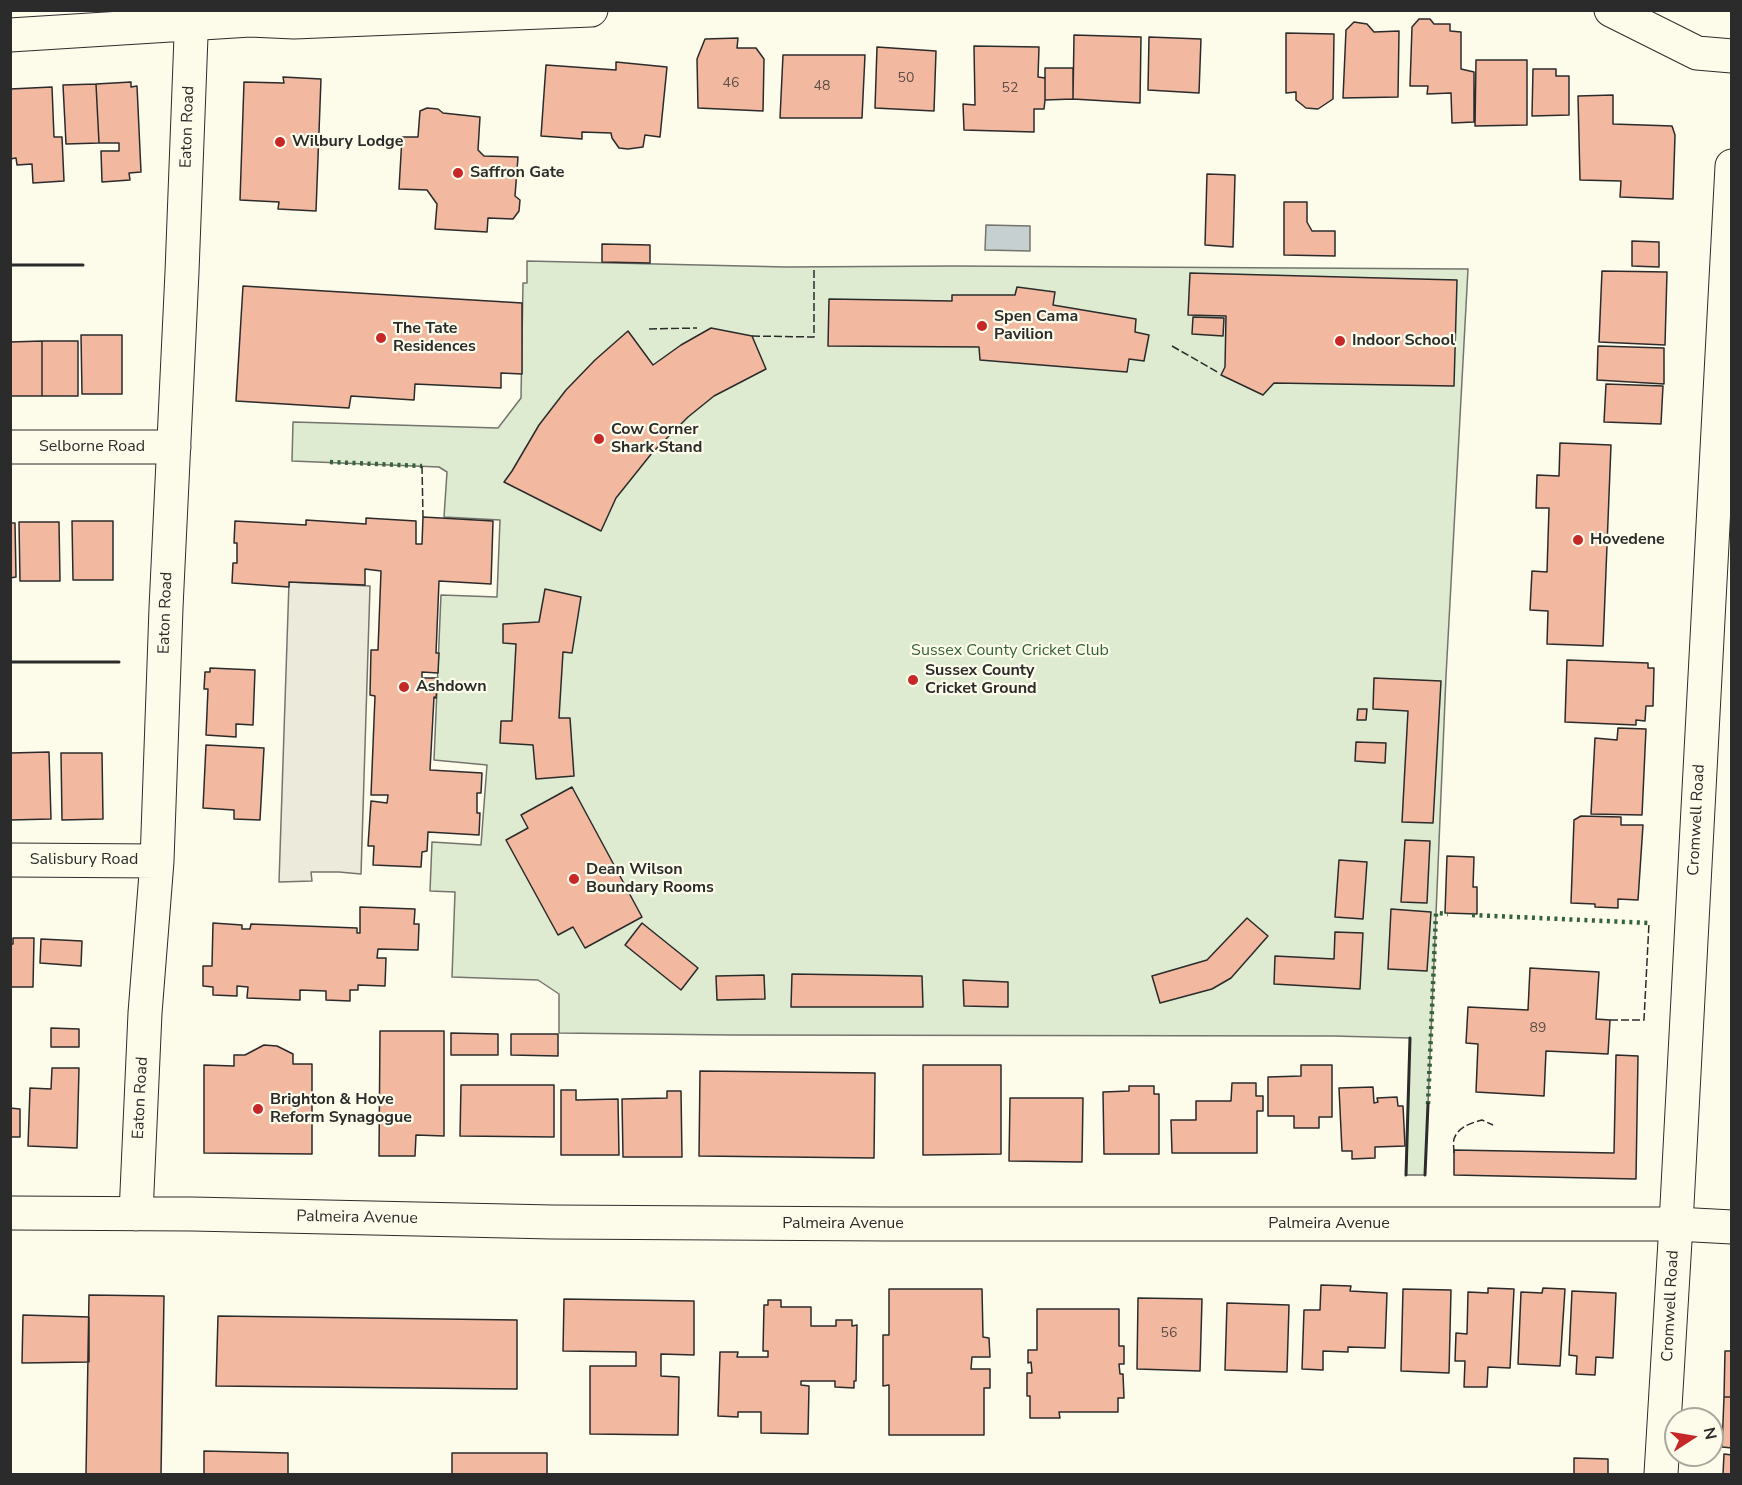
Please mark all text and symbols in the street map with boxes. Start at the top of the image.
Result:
house number: 50 [898,71,914,87]
house number: 46 [723,76,739,92]
house number: 48 [814,79,830,95]
house number: 52 [1002,81,1018,97]
street label: Eaton Road [177,85,199,169]
place label: Wilbury Lodge [292,132,403,152]
marker: Wilbury Lodge [273,135,287,149]
place label: Saffron Gate [470,163,564,183]
marker: Saffron Gate [451,166,465,180]
place label: Spen Cama Pavilion [994,307,1078,345]
place label: The Tate Residences [393,319,476,357]
marker: Spen Cama Pavilion [975,319,989,333]
marker: The Tate Residences [374,331,388,345]
place label: Indoor School [1352,331,1455,351]
marker: Indoor School [1333,334,1347,348]
place label: Cow Corner Shark Stand [611,420,702,458]
marker: Cow Corner Shark Stand [592,432,606,446]
street label: Selborne Road [39,437,145,457]
place label: Hovedene [1590,530,1665,550]
marker: Hovedene [1571,533,1585,547]
street label: Eaton Road [155,571,177,655]
park label: Sussex County Cricket Club [911,641,1109,661]
place label: Sussex County Cricket Ground [925,661,1037,699]
marker: Sussex County Cricket Ground [906,673,920,687]
place label: Ashdown [416,677,487,697]
marker: Ashdown [397,680,411,694]
street label: Cromwell Road [1684,764,1710,876]
street label: Salisbury Road [30,850,138,870]
place label: Dean Wilson Boundary Rooms [586,860,714,898]
marker: Dean Wilson Boundary Rooms [567,872,581,886]
house number: 89 [1530,1021,1546,1037]
street label: Eaton Road [129,1056,153,1140]
place label: Brighton & Hove Reform Synagogue [270,1090,412,1128]
marker: Brighton & Hove Reform Synagogue [251,1102,265,1116]
street label: Palmeira Avenue [296,1207,418,1229]
street label: Palmeira Avenue [782,1214,904,1234]
street label: Palmeira Avenue [1268,1214,1390,1234]
street label: Cromwell Road [1658,1250,1684,1362]
house number: 56 [1161,1326,1177,1342]
north arrow [1664,1407,1724,1467]
text: N [1698,1426,1722,1442]

